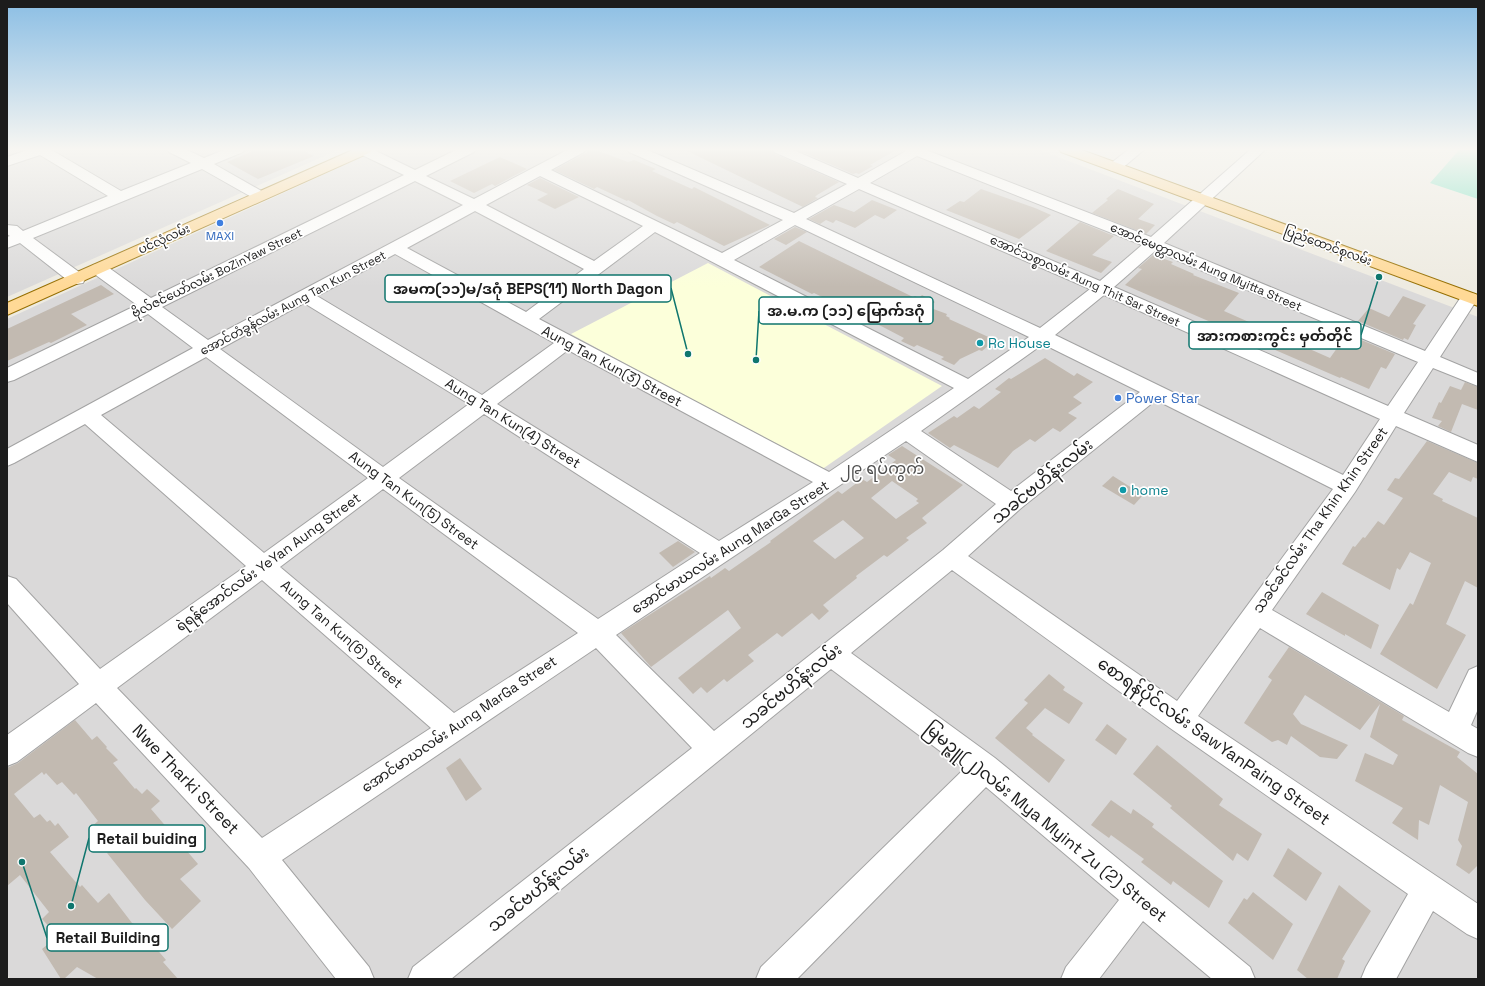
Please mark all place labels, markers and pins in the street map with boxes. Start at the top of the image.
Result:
marker: MAXI [215,218,225,228]
place label: MAXI [206,228,234,244]
callout: အမက(၁၁)မ/ဒဂုံ BEPS(11) North Dagon [385,275,671,302]
callout: အ.မ.က (၁၁) မြောက်ဒဂုံ [759,297,933,324]
callout: အားကစားကွင်း မှတ်တိုင် [1189,322,1361,349]
place label: Rc House [988,334,1051,352]
marker: Rc House [975,338,985,348]
place label: Power Star [1126,389,1199,407]
marker: Power Star [1113,393,1123,403]
place label: home [1131,481,1169,499]
marker: home [1118,485,1128,495]
callout: Retail buiding [89,825,205,852]
callout: Retail Building [47,924,168,951]

